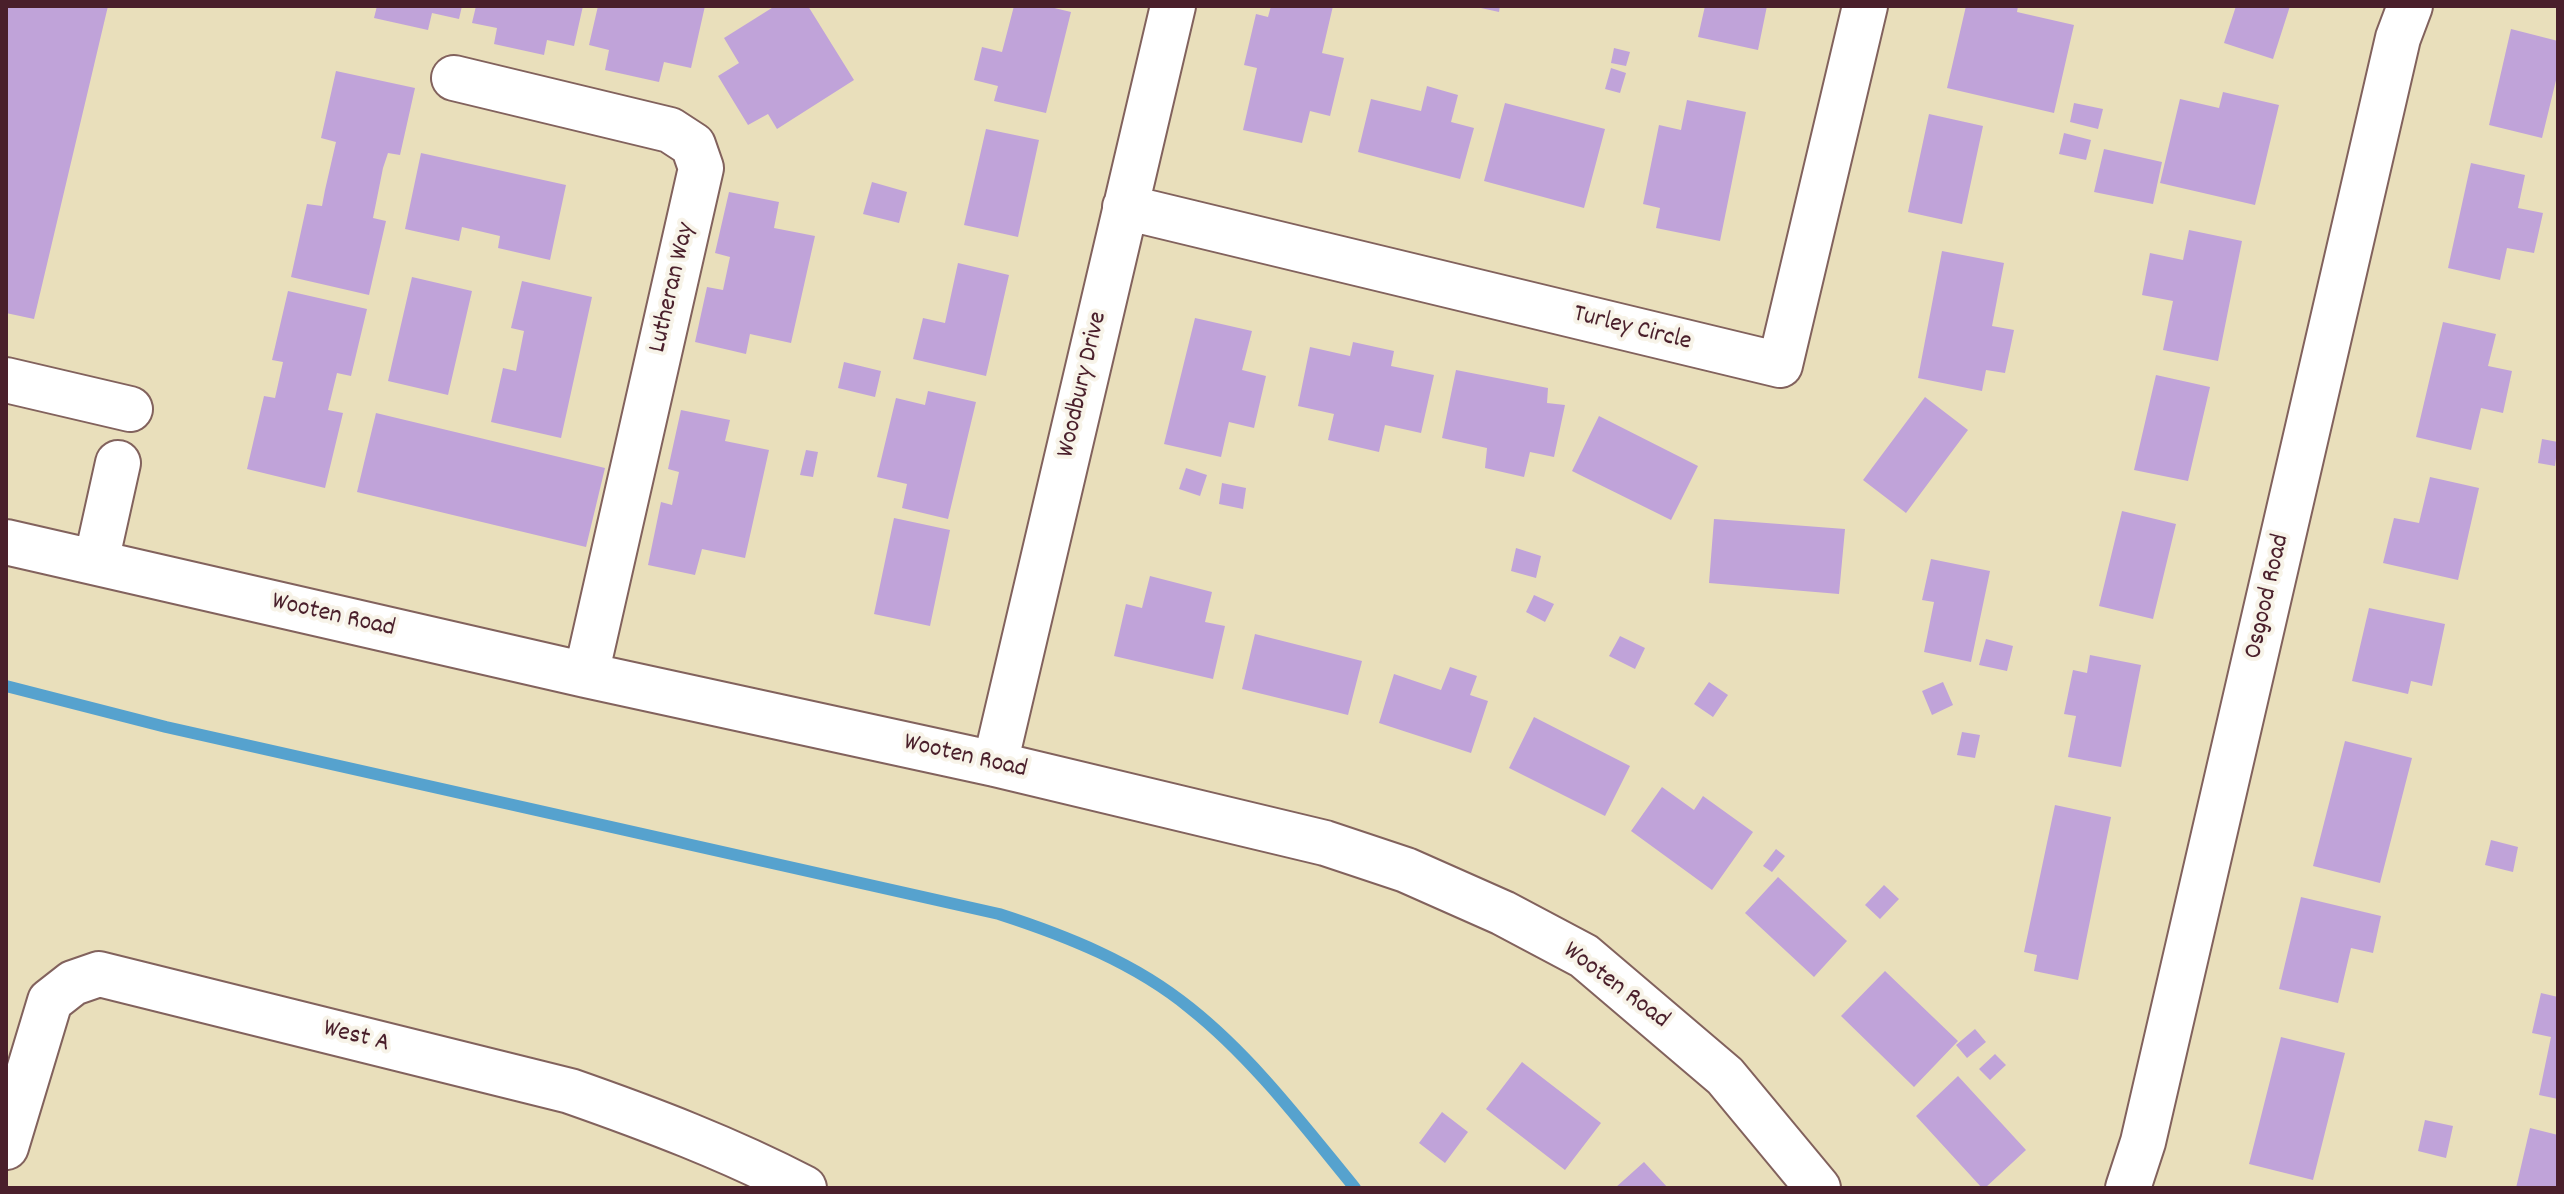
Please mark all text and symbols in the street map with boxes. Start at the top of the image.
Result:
street label: Lutheran Way [644,220,704,356]
street label: Turley Circle [1570,300,1694,360]
street label: Woodbury Drive [1052,309,1116,461]
street label: Osgood Road [2239,532,2299,662]
street label: Wooten Road [268,588,398,646]
street label: Wooten Road [900,729,1030,787]
street label: Wooten Road [1555,937,1675,1037]
street label: West A [320,1015,392,1061]

